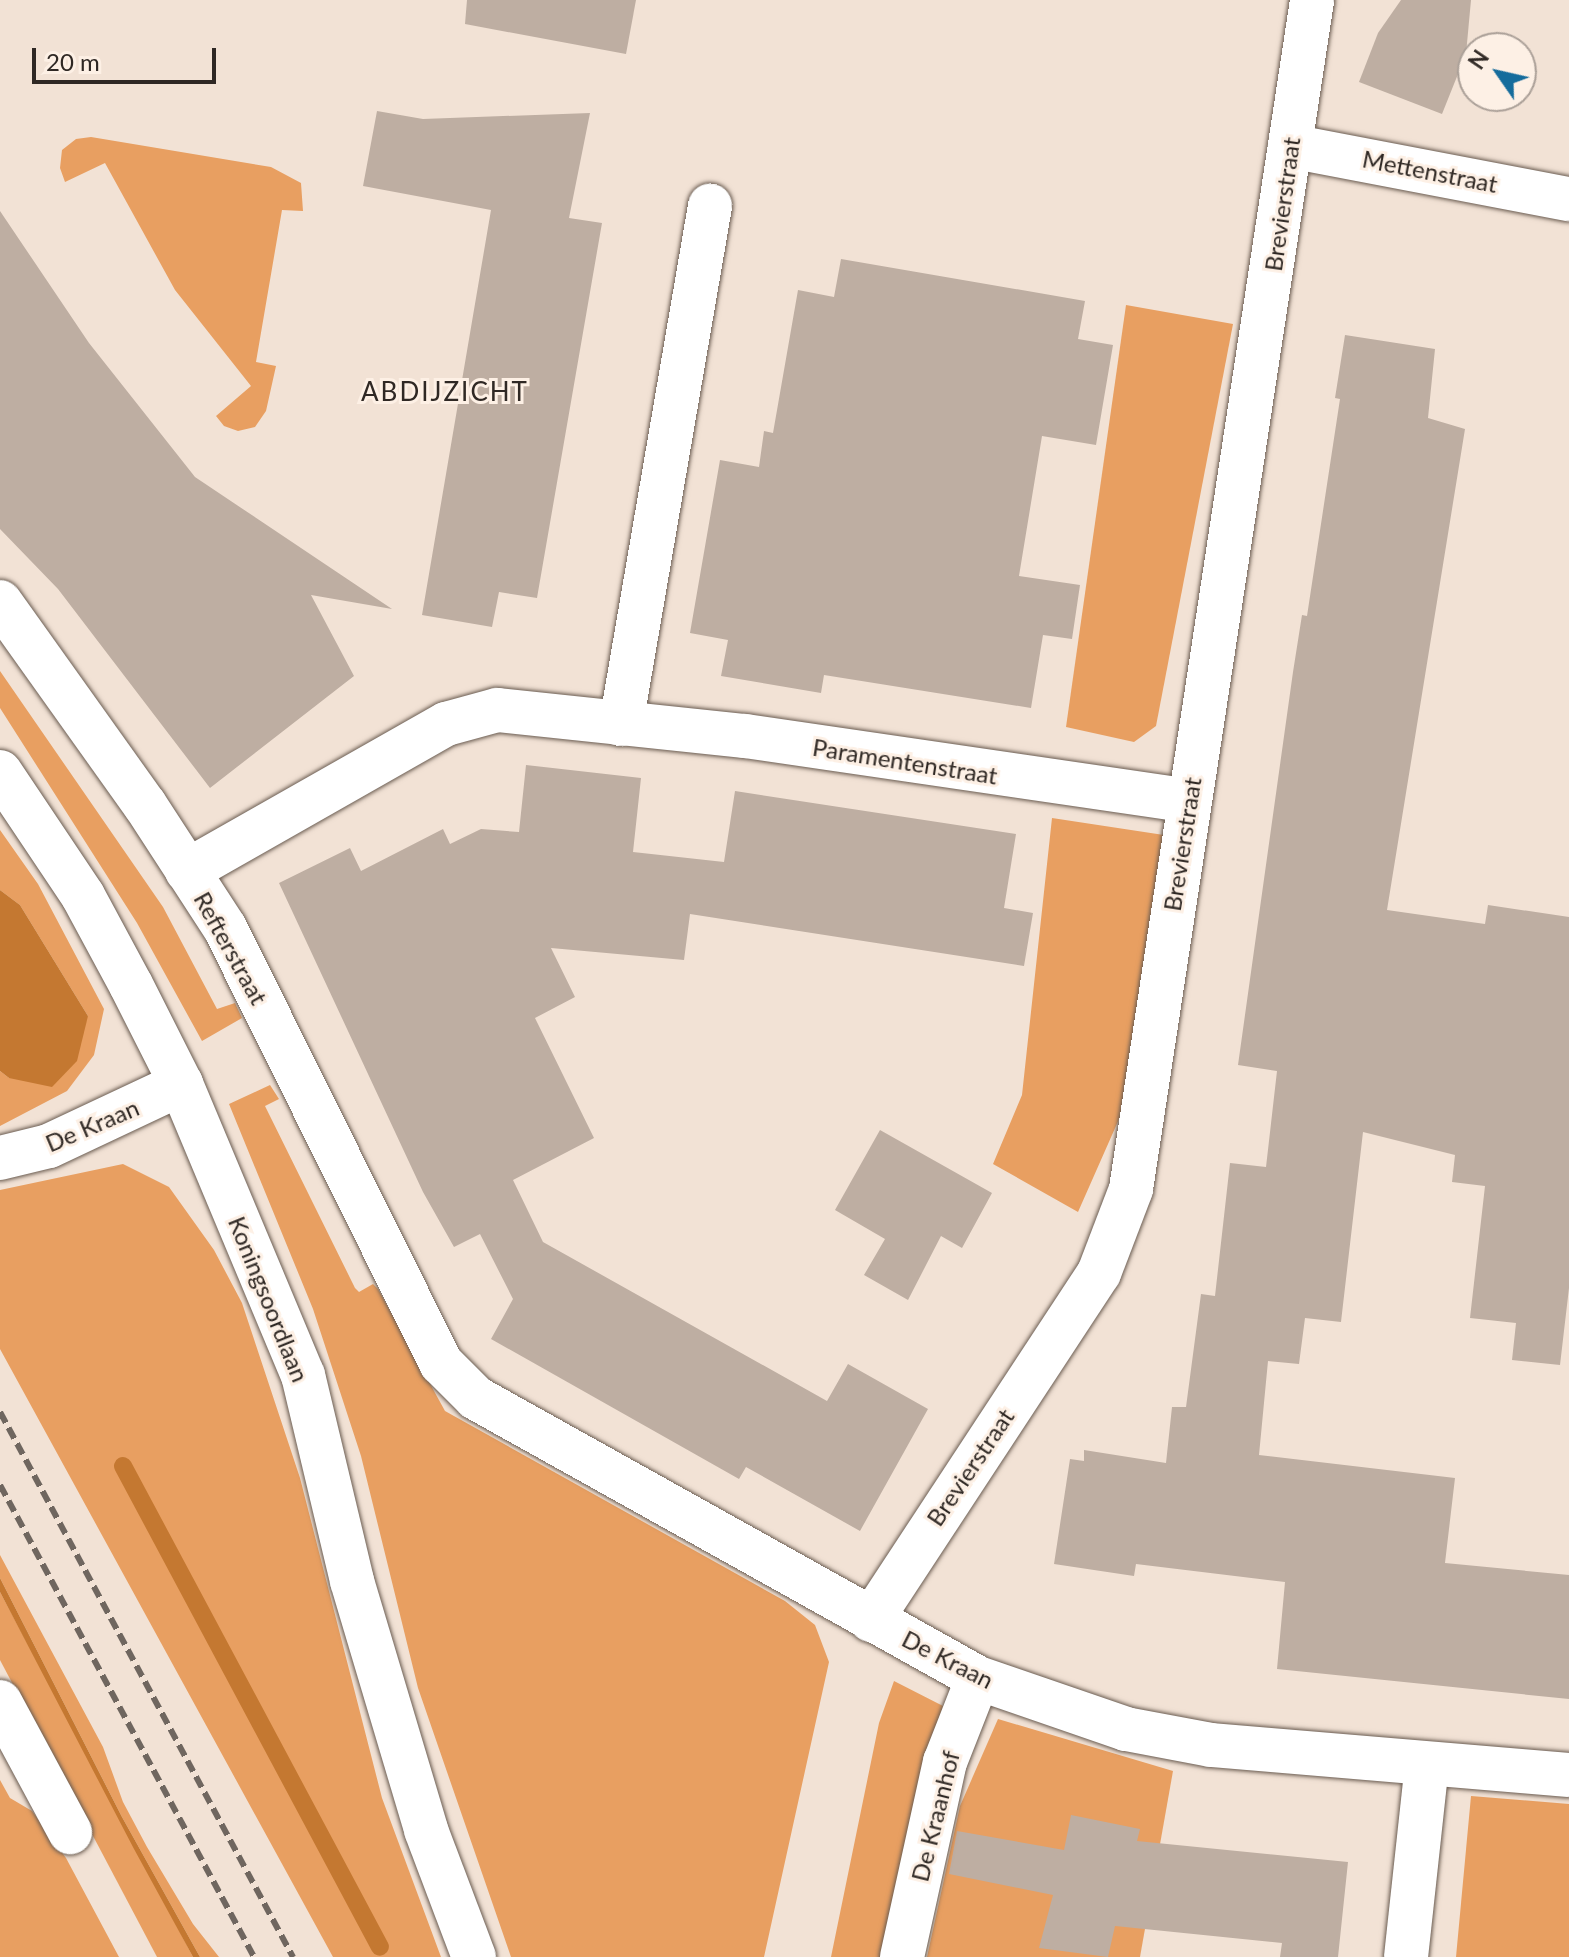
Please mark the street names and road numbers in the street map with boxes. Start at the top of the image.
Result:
street label: Brevierstraat [1258,135,1306,273]
street label: Mettenstraat [1360,144,1500,198]
street label: Paramentenstraat [811,732,999,790]
street label: Brevierstraat [1157,775,1207,913]
street label: Refterstraat [188,887,274,1009]
street label: De Kraan [41,1092,143,1158]
street label: Koningsoordlaan [223,1212,315,1386]
street label: Brevierstraat [920,1403,1020,1531]
street label: De Kraan [898,1624,998,1694]
street label: De Kraanhof [905,1748,965,1884]

